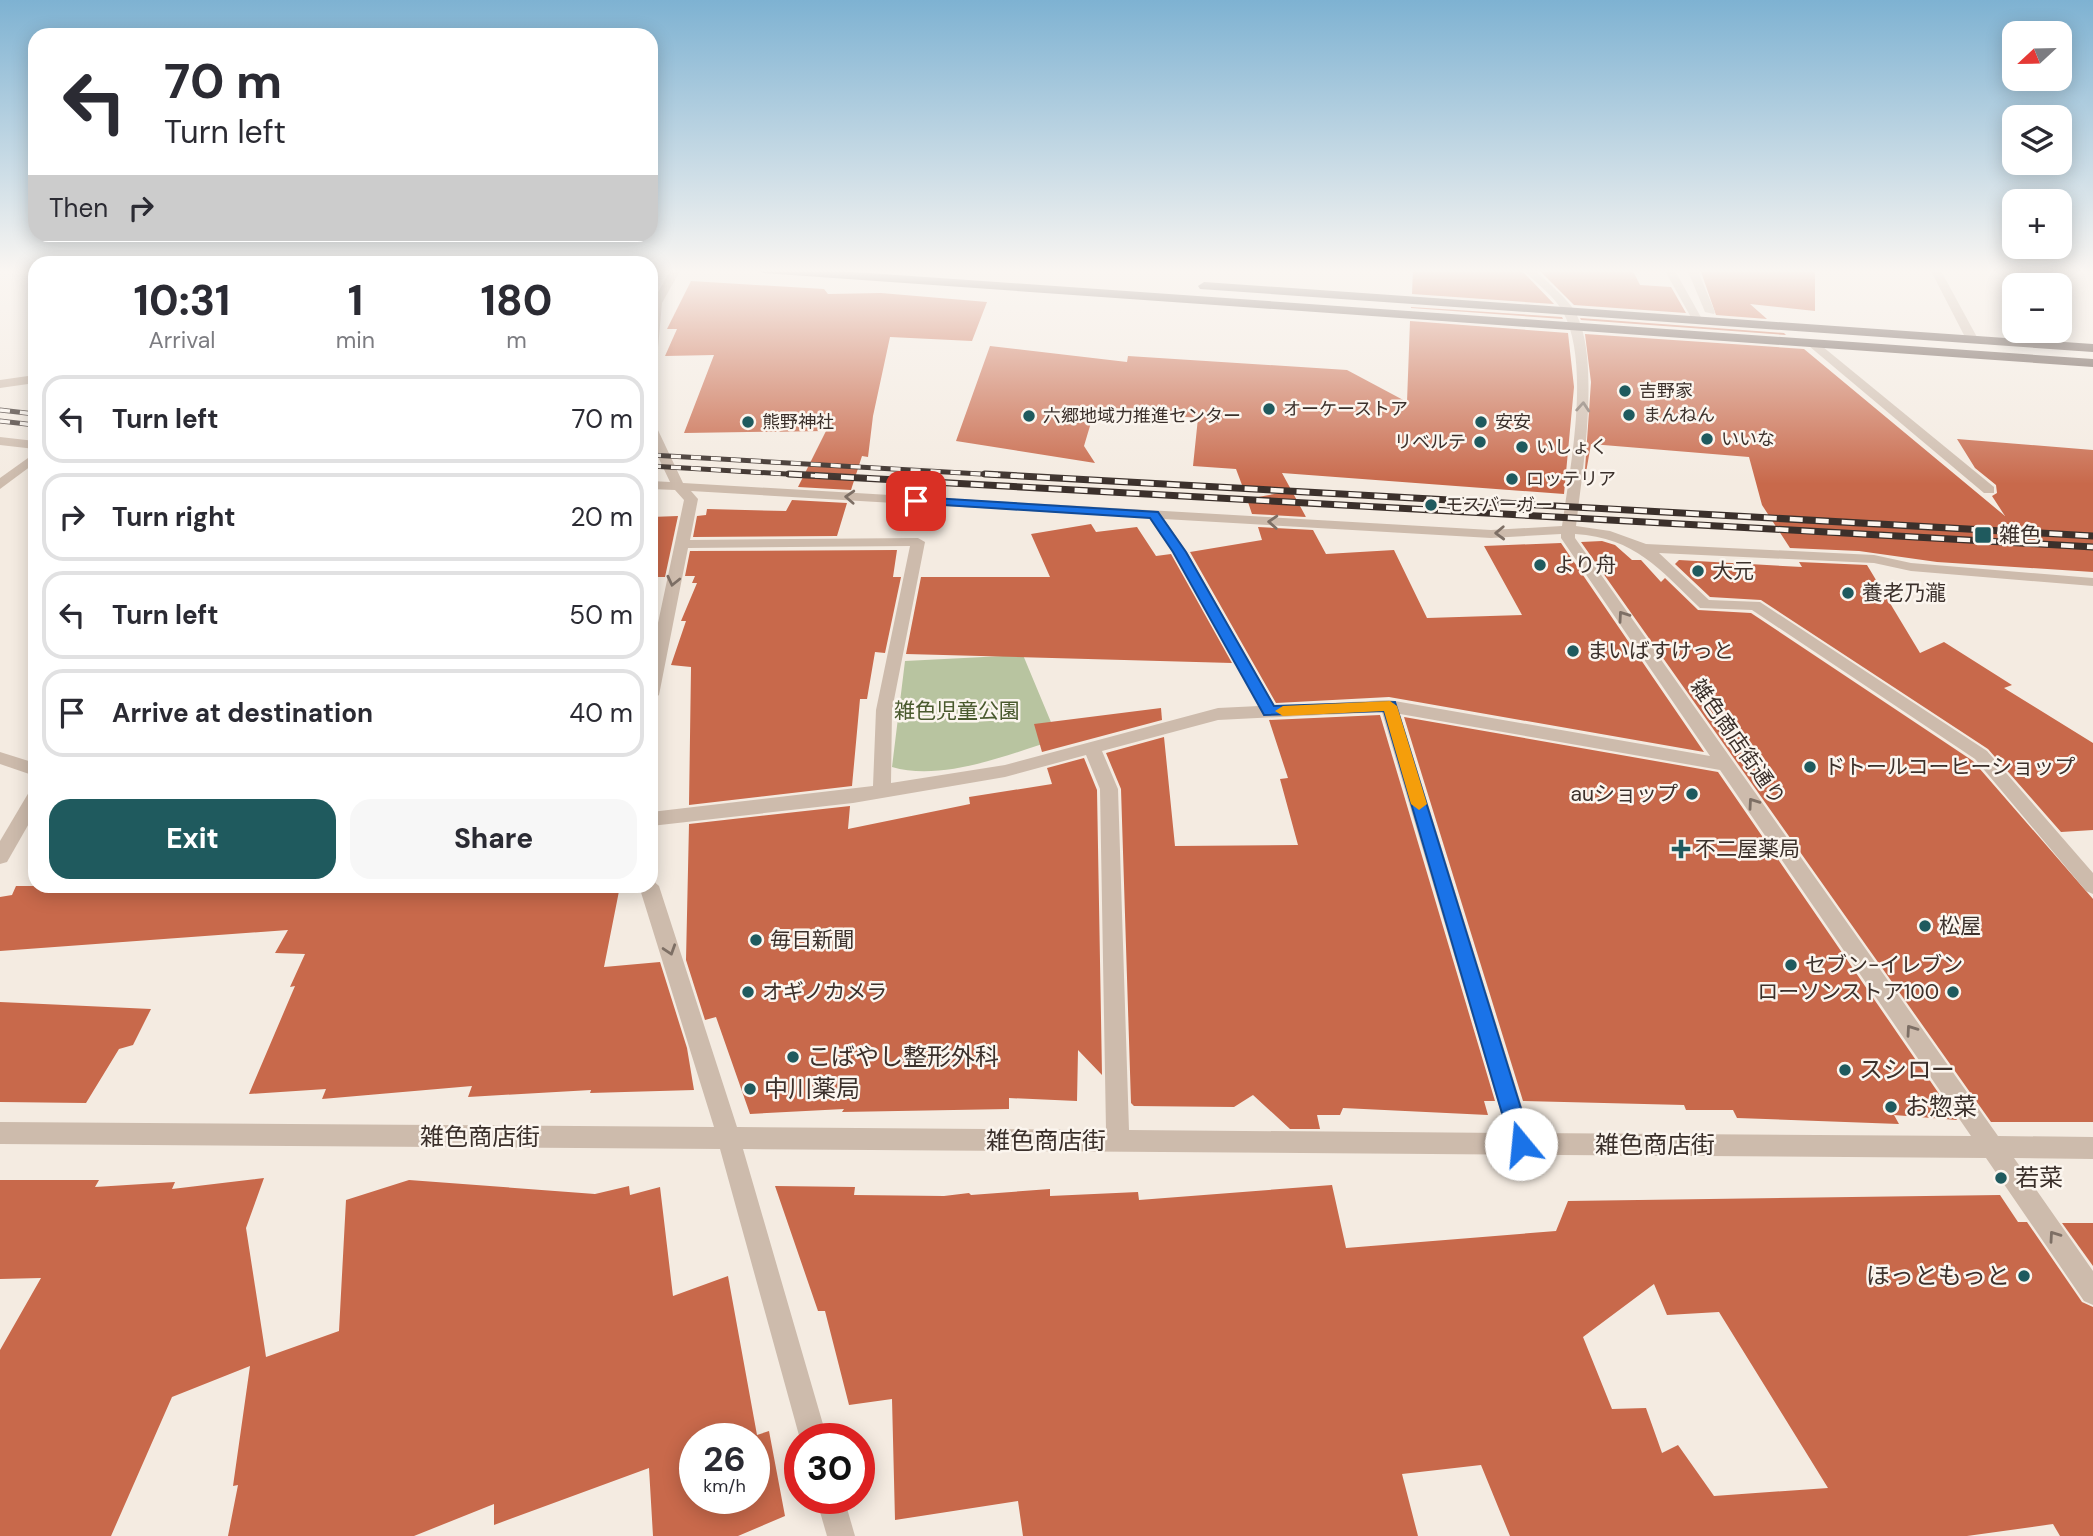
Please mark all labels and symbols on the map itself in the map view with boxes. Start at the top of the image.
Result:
north arrow [2002,21,2072,91]
place label: 吉野家 [1639,379,1693,403]
marker: 吉野家 [1617,383,1633,399]
place label: オーケーストア [1283,397,1408,421]
marker: オーケーストア [1261,401,1277,417]
one-way arrow [1575,401,1590,412]
place label: まんねん [1643,403,1715,427]
place label: 六郷地域力推進センター [1043,404,1241,428]
marker: まんねん [1621,407,1637,423]
marker: 六郷地域力推進センター [1021,408,1037,424]
place label: 熊野神社 [762,410,834,434]
place label: 安安 [1495,410,1531,434]
marker: 熊野神社 [740,414,756,430]
marker: 安安 [1473,414,1489,430]
place label: いいな [1721,427,1775,451]
place label: リベルテ [1394,430,1466,454]
marker: いいな [1699,431,1715,447]
marker: リベルテ [1472,434,1488,450]
place label: いしょく [1536,435,1608,459]
marker: いしょく [1514,439,1530,455]
place label: ロッテリア [1526,467,1616,491]
pin [886,471,946,531]
marker: ロッテリア [1504,471,1520,487]
one-way arrow [844,489,855,504]
place label: モスバーガー [1445,493,1553,517]
marker: モスバーガー [1423,497,1439,513]
one-way arrow [1267,514,1278,529]
place label: 雑色 [1999,521,2041,549]
one-way arrow [1494,525,1505,540]
marker: 雑色 [1973,525,1993,545]
place label: より舟 [1554,551,1617,579]
marker: より舟 [1532,557,1548,573]
place label: 大元 [1712,557,1754,585]
marker: 大元 [1690,563,1706,579]
one-way arrow [667,575,682,587]
place label: 養老乃瀧 [1862,579,1946,607]
marker: 養老乃瀧 [1840,585,1856,601]
one-way arrow [1618,611,1631,624]
place label: まいばすけっと [1587,637,1734,665]
marker: まいばすけっと [1565,643,1581,659]
street label: 雑色商店街通り [1684,674,1792,810]
park label: 雑色児童公園 [894,697,1020,725]
place label: ドトールコーヒーショップ [1824,753,2075,781]
marker: ドトールコーヒーショップ [1802,759,1818,775]
place label: auショップ [1571,780,1678,808]
marker: auショップ [1684,786,1700,802]
one-way arrow [1749,798,1761,811]
place label: 不二屋薬局 [1695,835,1800,863]
marker: 不二屋薬局 [1673,841,1689,857]
place label: 松屋 [1939,912,1981,940]
marker: 松屋 [1917,918,1933,934]
place label: 毎日新聞 [770,926,854,954]
marker: 毎日新聞 [748,932,764,948]
one-way arrow [662,944,676,956]
place label: セブン-イレブン [1805,951,1963,979]
marker: セブン-イレブン [1783,957,1799,973]
place label: オギノカメラ [762,978,887,1006]
place label: ローソンストア100 [1757,978,1939,1006]
marker: オギノカメラ [740,984,756,1000]
marker: ローソンストア100 [1945,984,1961,1000]
one-way arrow [1907,1025,1919,1038]
place label: こばやし整形外科 [807,1041,999,1072]
marker: こばやし整形外科 [785,1049,801,1065]
place label: スシロー [1859,1054,1955,1085]
marker: スシロー [1837,1062,1853,1078]
place label: 中川薬局 [764,1073,860,1104]
marker: 中川薬局 [742,1081,758,1097]
place label: お惣菜 [1905,1091,1977,1122]
marker: お惣菜 [1883,1099,1899,1115]
position arrow [1484,1107,1558,1181]
street label: 雑色商店街 [420,1121,540,1152]
street label: 雑色商店街 [986,1125,1106,1156]
street label: 雑色商店街 [1595,1129,1715,1160]
place label: 若菜 [2015,1162,2063,1193]
marker: 若菜 [1993,1170,2009,1186]
one-way arrow [2049,1230,2062,1243]
place label: ほっともっと [1866,1260,2010,1291]
marker: ほっともっと [2016,1268,2032,1284]
speed limit sign: 30 [784,1423,875,1514]

